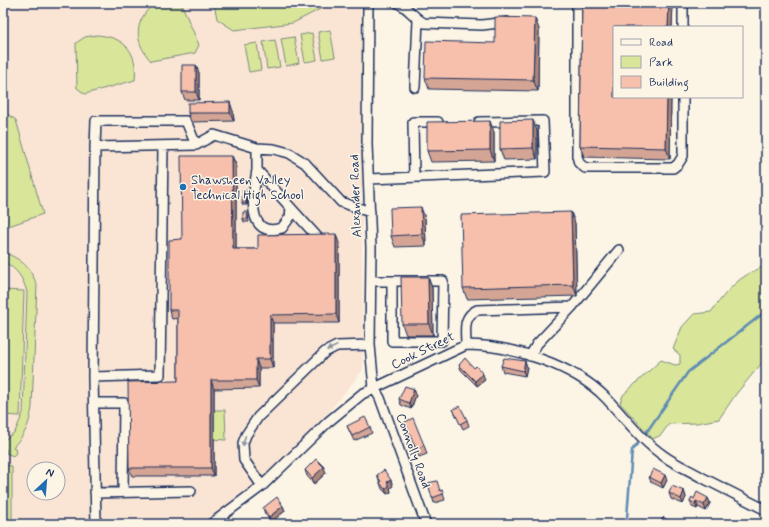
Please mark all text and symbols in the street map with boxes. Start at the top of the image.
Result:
legend [613,26,743,98]
text: Road [649,35,673,51]
text: Park [649,55,673,71]
text: Building [649,75,689,92]
street label: Alexander Road [346,154,366,238]
place label: Shawsheen Valley Technical High School [191,172,304,206]
marker: Shawsheen Valley Technical High School [178,182,188,192]
street label: Cook Street [388,328,458,374]
one-way arrow [326,345,338,351]
street label: Connolly Road [392,411,434,491]
one-way arrow [241,436,247,448]
north arrow [26,461,66,501]
text: N [44,465,56,481]

